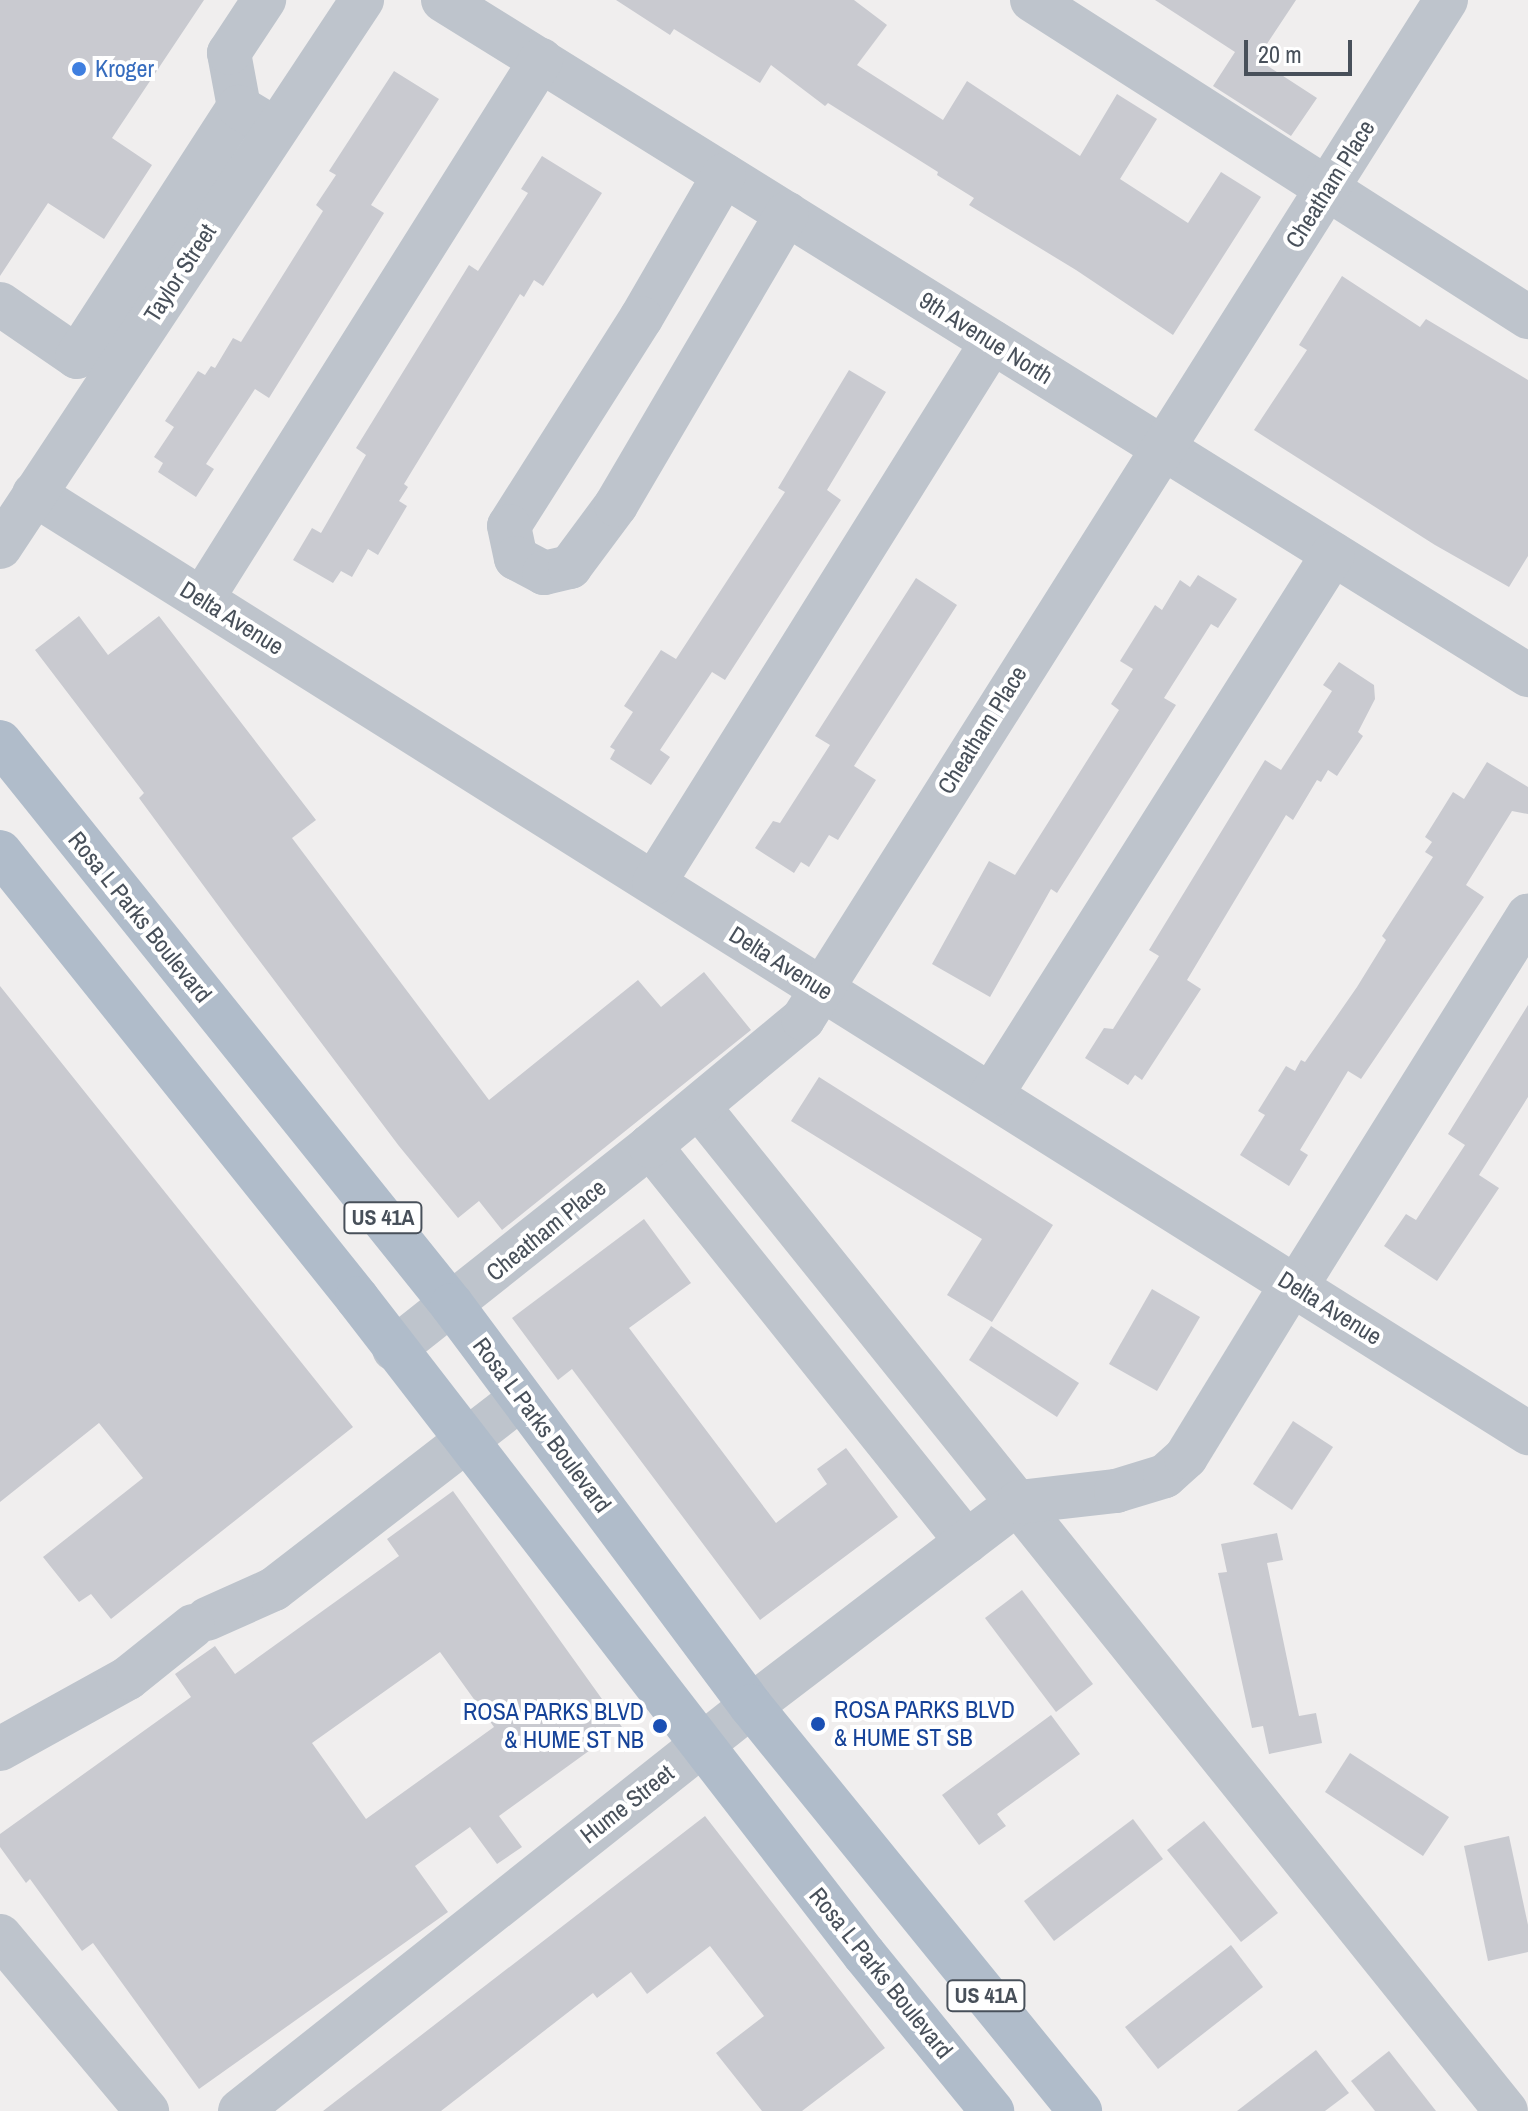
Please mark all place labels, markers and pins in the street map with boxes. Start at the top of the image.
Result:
place label: Kroger [95,55,154,83]
marker: Kroger [70,60,88,78]
place label: ROSA PARKS BLVD & HUME ST SB [834,1696,1016,1752]
place label: ROSA PARKS BLVD & HUME ST NB [462,1698,644,1754]
marker: ROSA PARKS BLVD & HUME ST SB [809,1715,827,1733]
marker: ROSA PARKS BLVD & HUME ST NB [651,1717,669,1735]

